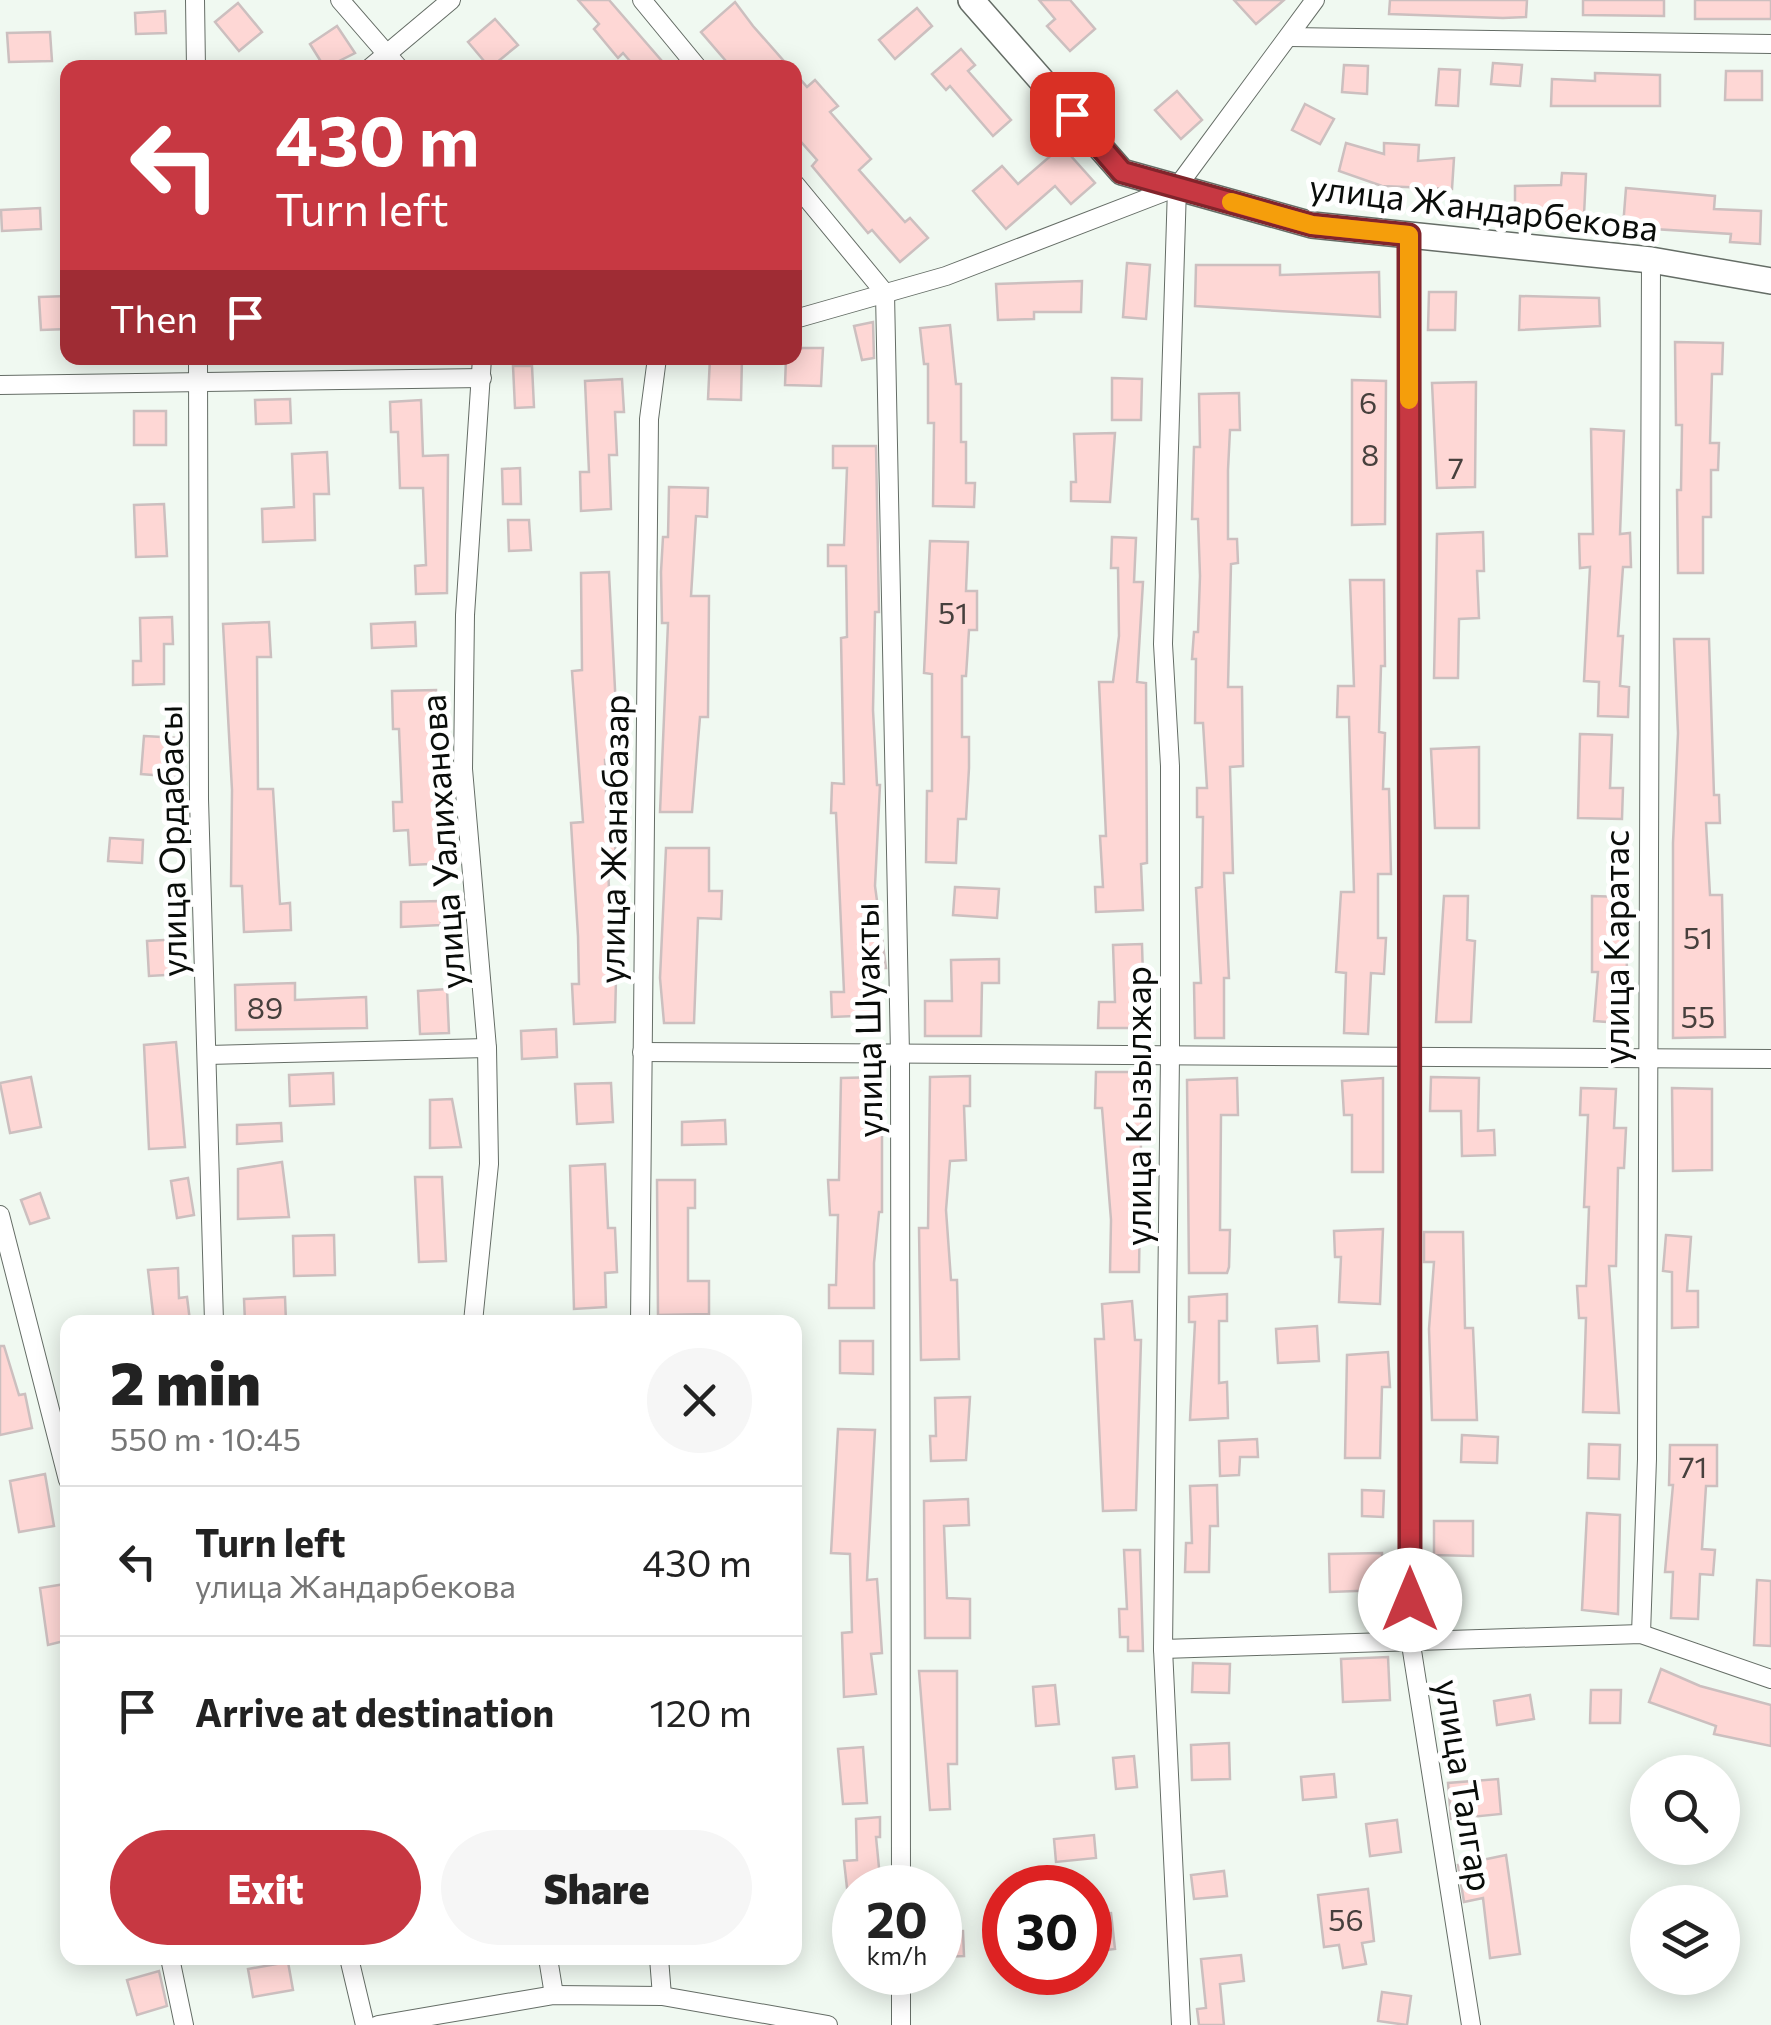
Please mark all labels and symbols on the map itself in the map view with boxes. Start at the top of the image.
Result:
pin [1030,72,1115,157]
street label: улица Жандарбекова [1307,163,1661,249]
house number: 6 [1359,383,1377,420]
house number: 8 [1361,435,1379,472]
house number: 7 [1448,448,1464,485]
house number: 51 [938,593,968,630]
street label: улица Уалиханова [409,693,473,991]
street label: улица Жанабазар [588,694,636,984]
street label: улица Ордабасы [146,705,194,977]
street label: улица Каратас [1593,830,1636,1064]
street label: улица Шуакты [842,902,890,1138]
house number: 51 [1683,918,1713,955]
street label: улица Кызылжар [1115,966,1158,1246]
house number: 89 [247,988,283,1025]
house number: 55 [1681,997,1715,1034]
house number: 71 [1679,1447,1707,1484]
position arrow [1358,1548,1462,1652]
street label: улица Талгар [1428,1676,1504,1894]
speed limit sign: 30 [982,1865,1112,1995]
house number: 56 [1328,1900,1364,1937]

